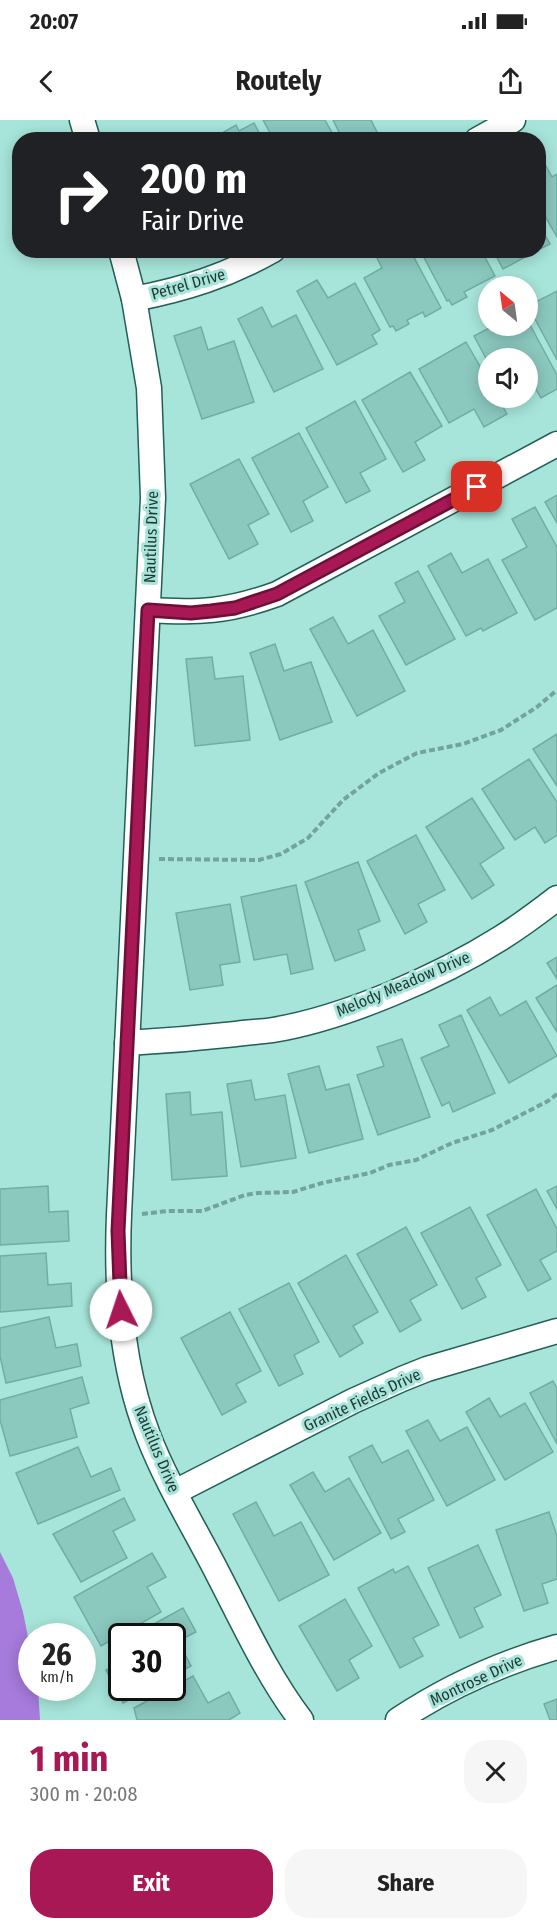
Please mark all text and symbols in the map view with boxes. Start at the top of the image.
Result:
text: 20:07 [30,8,78,35]
icon: back [30,65,63,98]
text: Routely [236,65,321,97]
icon: share [494,65,527,98]
text: 200 m [141,154,247,204]
icon: right [42,156,120,234]
text: Fair Drive [141,205,244,237]
street label: Petrel Drive [149,264,227,304]
north arrow [478,276,538,336]
map controls [478,276,538,408]
button: sound [478,348,538,408]
pin [451,461,502,512]
icon: arrive [460,470,493,503]
street label: Nautilus Drive [140,490,162,583]
street label: Melody Meadow Drive [333,947,473,1021]
position arrow [89,1278,153,1342]
street label: Granite Fields Drive [301,1365,424,1435]
street label: Nautilus Drive [130,1403,184,1495]
speed limit sign: 30 [108,1623,186,1701]
text: 26 [42,1637,72,1673]
street label: Montrose Drive [427,1650,525,1710]
text: km/h [40,1668,74,1686]
text: 1 min [30,1737,108,1781]
button: close [464,1740,527,1803]
text: 300 m · 20:08 [30,1782,137,1806]
button: Exit [30,1849,273,1918]
button: Share [285,1849,527,1918]

